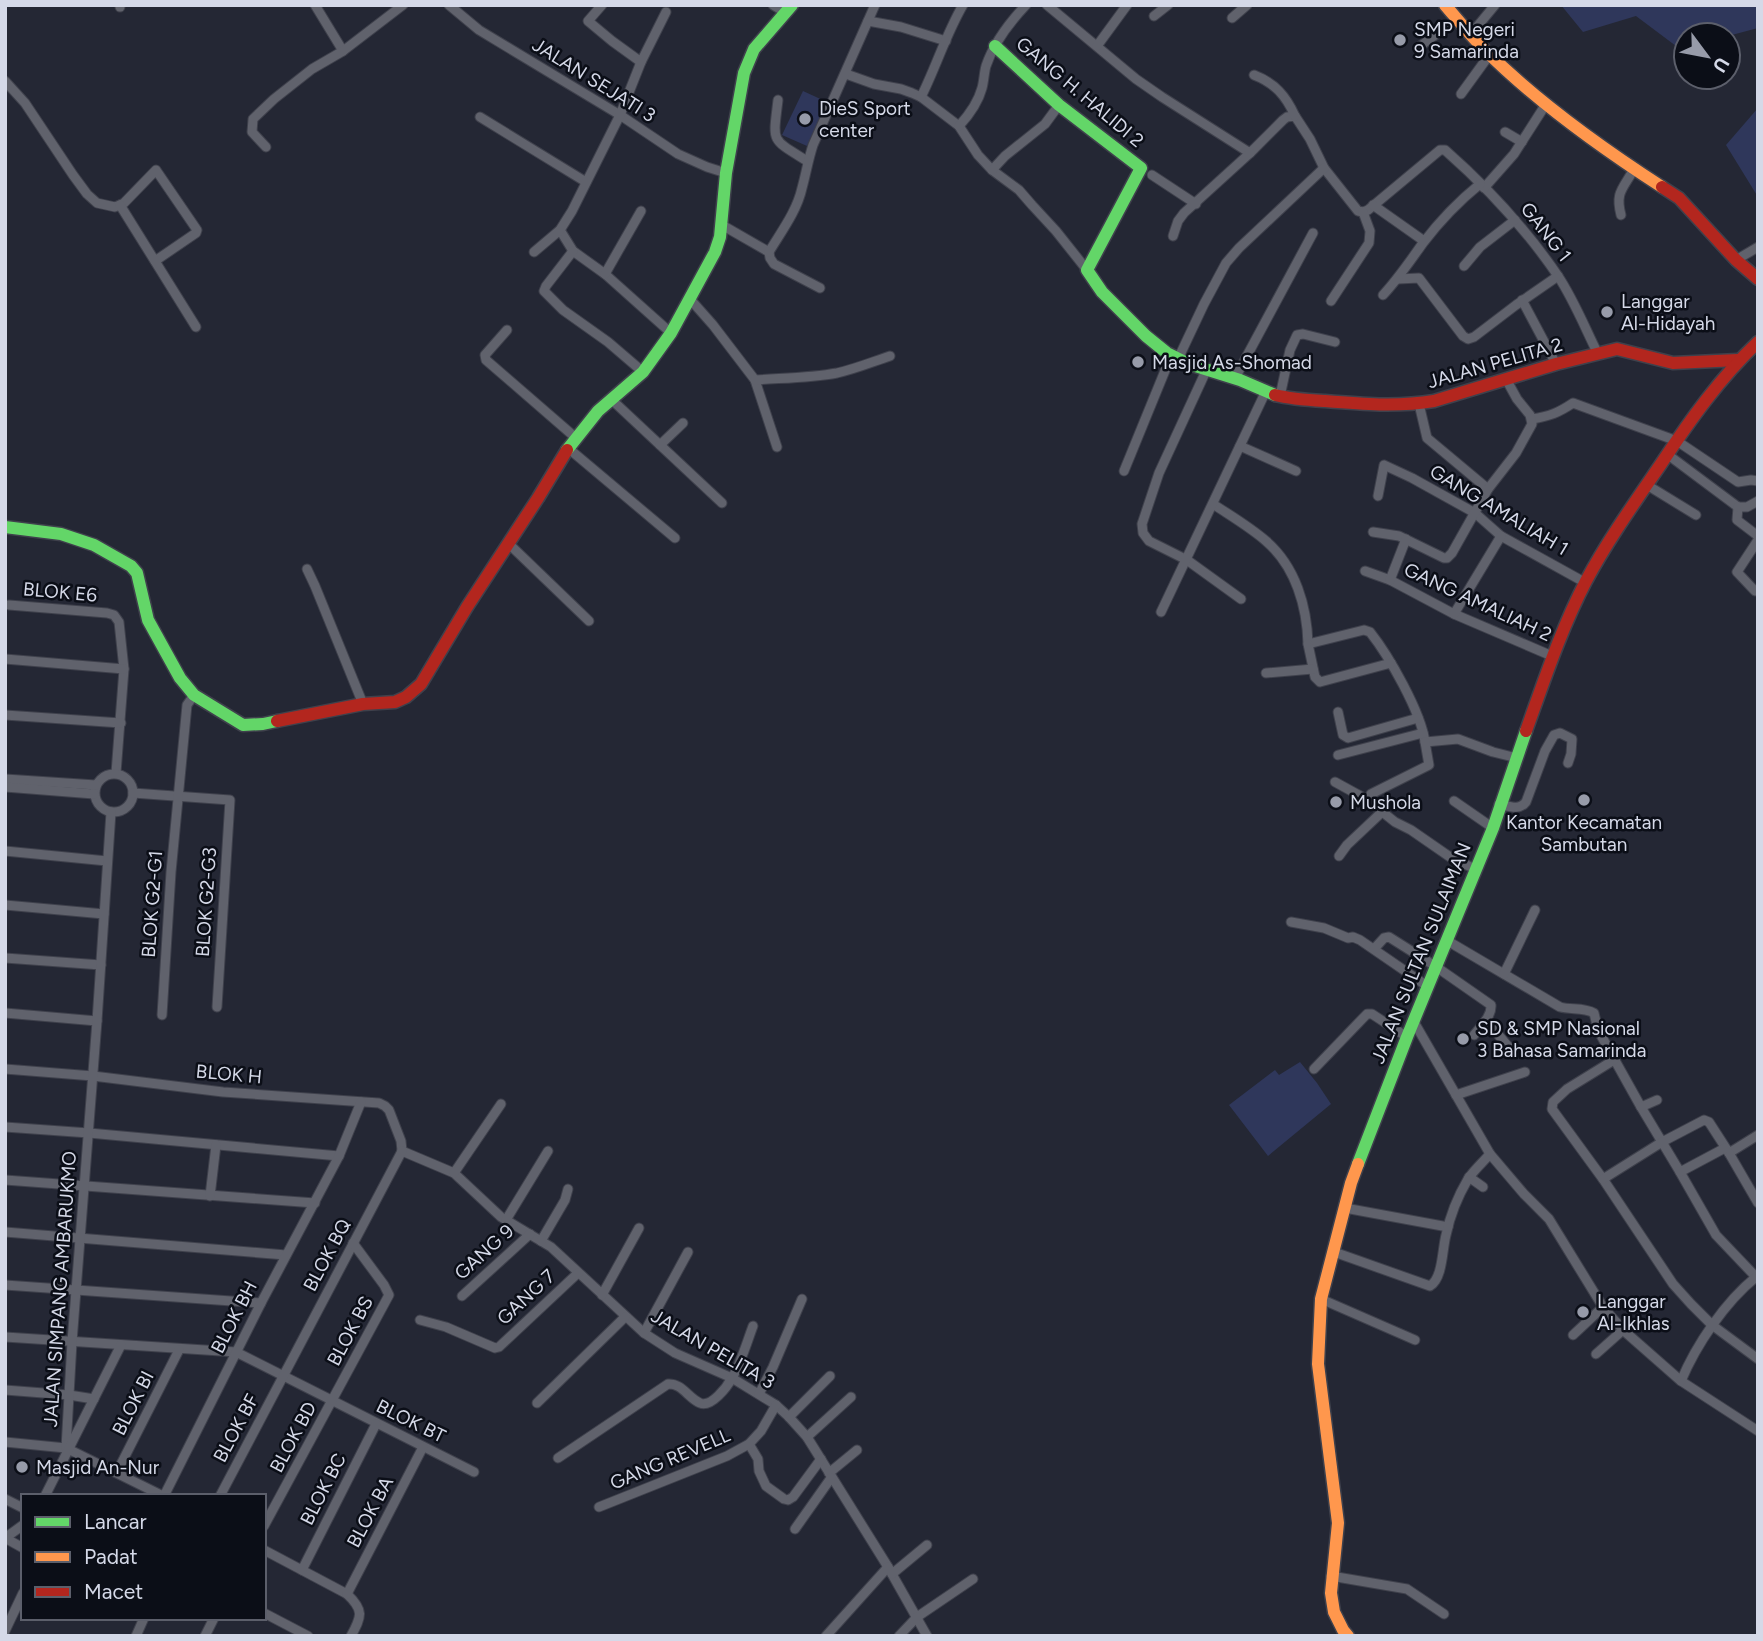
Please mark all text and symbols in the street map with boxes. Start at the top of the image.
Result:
place label: SMP Negeri 9 Samarinda [1414,18,1519,63]
north arrow [1672,21,1742,91]
street label: GANG H. HALIDI 2 [1011,32,1149,152]
marker: SMP Negeri 9 Samarinda [1392,32,1408,48]
street label: JALAN SEJATI 3 [528,33,660,127]
text: U [1708,53,1734,77]
place label: DieS Sport center [819,97,911,142]
marker: DieS Sport center [797,111,813,127]
street label: GANG 1 [1516,198,1576,266]
place label: Langgar Al-Hidayah [1621,290,1715,335]
marker: Langgar Al-Hidayah [1599,304,1615,320]
street label: JALAN PELITA 2 [1425,333,1565,393]
place label: Masjid As-Shomad [1152,351,1312,374]
marker: Masjid As-Shomad [1130,354,1146,370]
street label: GANG AMALIAH 1 [1426,460,1572,560]
street label: GANG AMALIAH 2 [1401,558,1555,646]
street label: BLOK E6 [22,577,98,607]
place label: Mushola [1350,791,1421,814]
marker: Kantor Kecamatan Sambutan [1576,792,1592,808]
marker: Mushola [1328,794,1344,810]
place label: Kantor Kecamatan Sambutan [1506,811,1662,856]
street label: JALAN SULTAN SULAIMAN [1366,839,1476,1067]
street label: BLOK G2-G3 [191,846,221,958]
street label: BLOK G2-G1 [137,850,167,958]
place label: SD & SMP Nasional 3 Bahasa Samarinda [1477,1017,1646,1062]
marker: SD & SMP Nasional 3 Bahasa Samarinda [1455,1031,1471,1047]
street label: BLOK H [195,1060,263,1088]
street label: JALAN SIMPANG AMBARUKMO [39,1150,81,1428]
street label: BLOK BQ [298,1215,356,1295]
street label: GANG 9 [450,1219,518,1285]
street label: GANG 7 [492,1264,560,1330]
street label: BLOK BH [206,1277,262,1357]
place label: Langgar Al-Ikhlas [1597,1290,1670,1335]
street label: BLOK BS [322,1292,378,1370]
street label: JALAN PELITA 3 [647,1304,779,1394]
marker: Langgar Al-Ikhlas [1575,1304,1591,1320]
street label: BLOK BI [107,1367,159,1439]
street label: BLOK BF [208,1390,264,1466]
street label: BLOK BT [373,1394,450,1448]
street label: BLOK BD [265,1398,321,1476]
street label: GANG REVELL [606,1423,734,1495]
street label: BLOK BC [295,1449,351,1529]
place label: Masjid An-Nur [36,1456,160,1479]
marker: Masjid An-Nur [14,1459,30,1475]
street label: BLOK BA [342,1473,398,1551]
legend [21,1494,266,1620]
text: Lancar [84,1509,147,1534]
text: Padat [84,1544,138,1569]
text: Macet [84,1579,143,1604]

